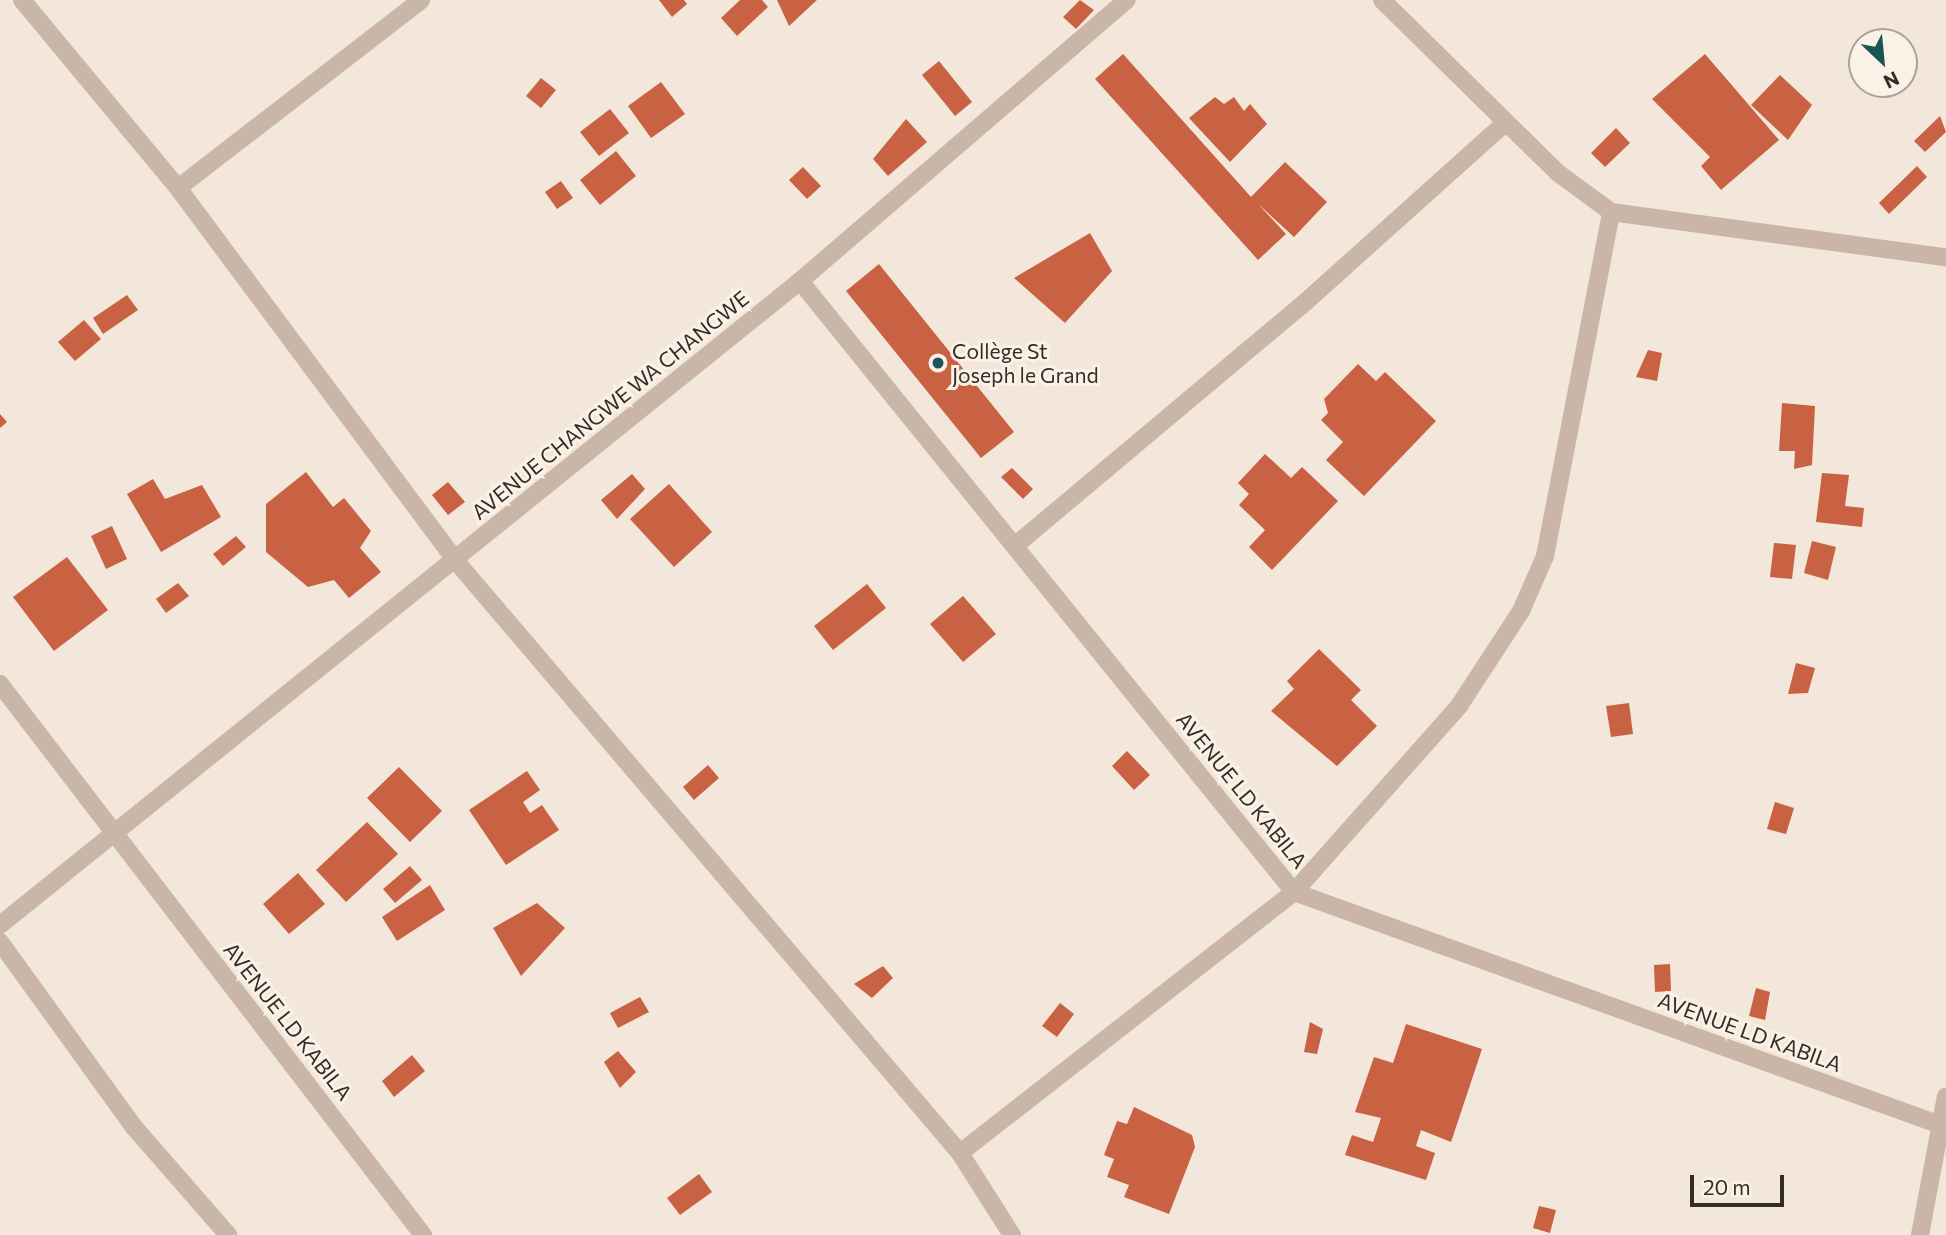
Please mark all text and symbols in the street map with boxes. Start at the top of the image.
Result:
north arrow [1848,28,1918,98]
text: N [1880,67,1903,94]
street label: AVENUE CHANGWE WA CHANGWE [466,285,754,525]
place label: Collège St Joseph le Grand [952,338,1099,388]
marker: Collège St Joseph le Grand [930,355,946,371]
street label: AVENUE LD KABILA [1171,707,1313,873]
street label: AVENUE LD KABILA [218,937,358,1105]
street label: AVENUE LD KABILA [1655,987,1845,1077]
scale bar [1694,1162,1788,1206]
text: 20 m [1703,1174,1751,1199]

